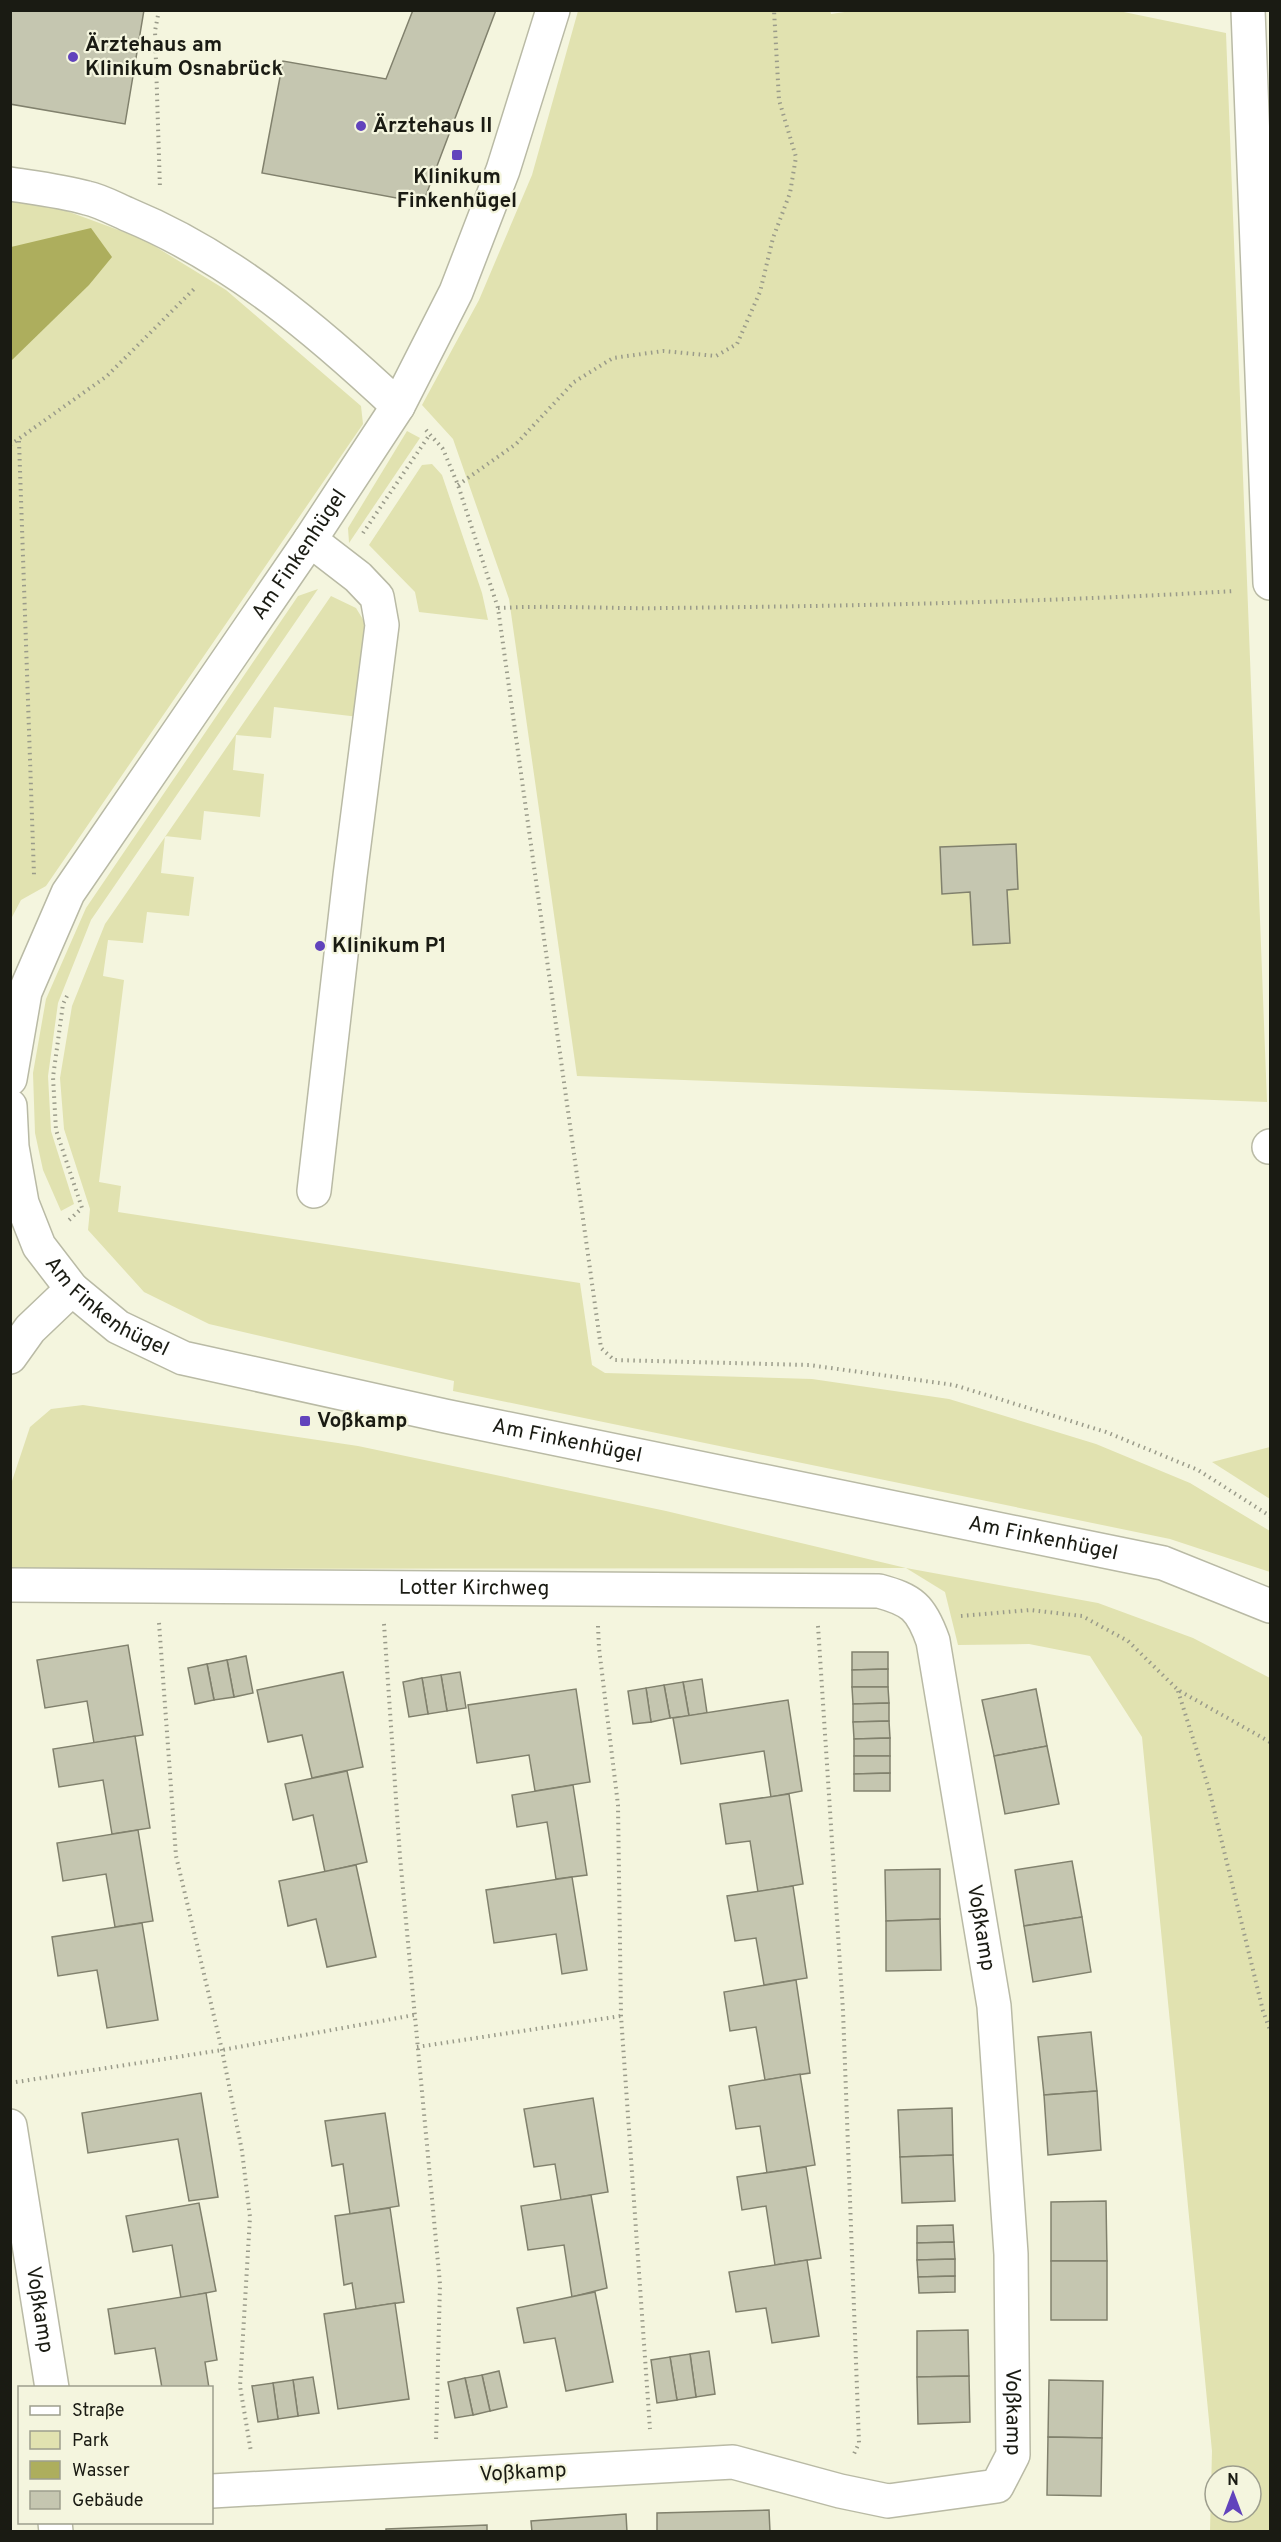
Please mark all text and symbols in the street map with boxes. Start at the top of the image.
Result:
place label: Ärztehaus am Klinikum Osnabrück [85,32,283,83]
marker: Ärztehaus am Klinikum Osnabrück [66,50,80,64]
place label: Ärztehaus II [373,113,492,140]
marker: Ärztehaus II [354,119,368,133]
marker: Klinikum Finkenhügel [450,148,464,162]
place label: Klinikum Finkenhügel [397,164,517,215]
street label: Am Finkenhügel [246,484,353,625]
place label: Klinikum P1 [332,933,447,960]
marker: Klinikum P1 [313,939,327,953]
street label: Am Finkenhügel [39,1251,173,1363]
place label: Voßkamp [317,1408,407,1435]
street label: Am Finkenhügel [490,1413,644,1469]
marker: Voßkamp [298,1414,312,1428]
street label: Am Finkenhügel [966,1510,1120,1567]
street label: Lotter Kirchweg [399,1574,549,1602]
street label: Voßkamp [960,1883,1001,1973]
street label: Voßkamp [19,2264,60,2355]
street label: Voßkamp [999,2368,1027,2456]
legend [18,2386,213,2524]
text: Straße [72,2400,124,2423]
text: Park [72,2430,109,2453]
street label: Voßkamp [479,2457,567,2489]
text: Wasser [72,2460,130,2483]
north arrow [1203,2464,1263,2524]
text: N [1227,2471,1239,2491]
text: Gebäude [72,2490,144,2513]

